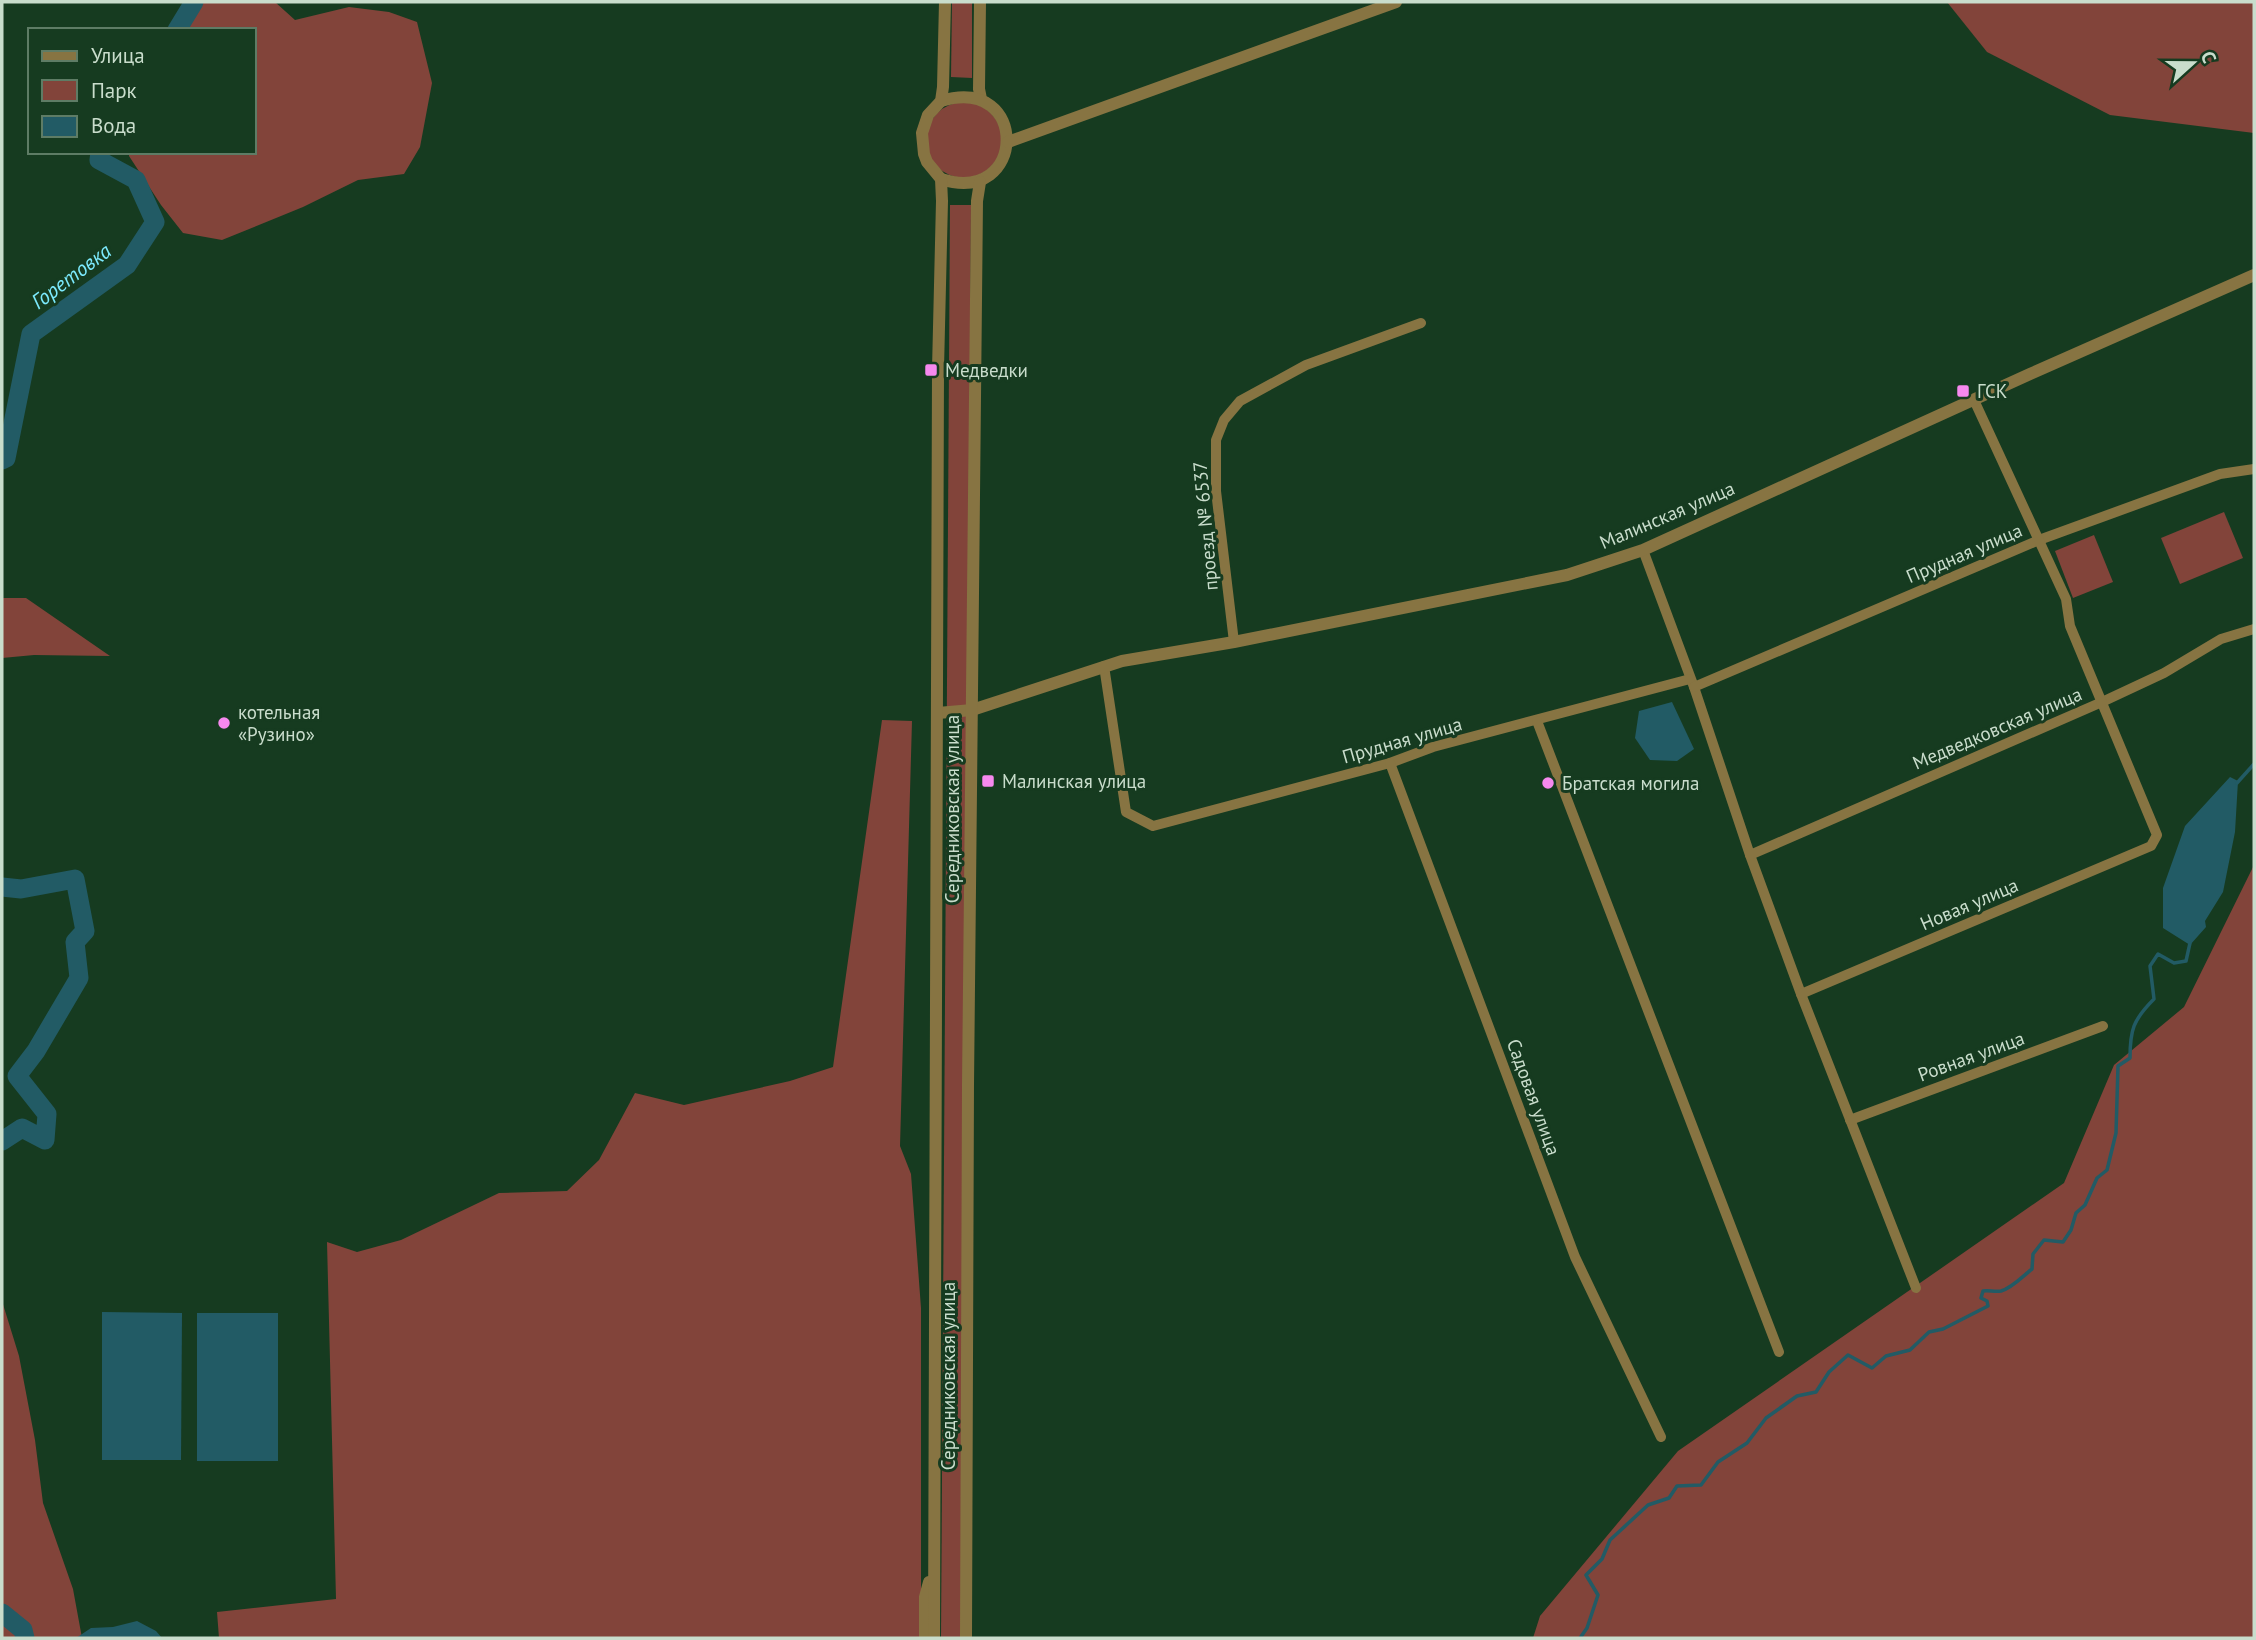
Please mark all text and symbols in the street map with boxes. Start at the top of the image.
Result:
legend [28,28,256,154]
north arrow [2158,28,2228,98]
text: Улица [91,42,145,69]
text: С [2196,48,2222,67]
text: Парк [91,77,137,104]
text: Вода [91,112,136,139]
water label: Горетовка [26,237,117,315]
place label: Медведки [945,358,1028,382]
marker: Медведки [923,362,939,378]
place label: ГСК [1977,379,2007,403]
marker: ГСК [1955,383,1971,399]
street label: проезд № 6537 [1187,460,1223,592]
street label: Малинская улица [1596,476,1738,554]
street label: Прудная улица [1902,518,2026,588]
street label: Медведковская улица [1909,681,2085,775]
place label: котельная «Рузино» [238,700,320,746]
street label: Прудная улица [1339,711,1465,769]
marker: котельная «Рузино» [216,715,232,731]
street label: Середниковская улица [940,715,964,903]
place label: Малинская улица [1002,769,1146,793]
place label: Братская могила [1562,771,1699,795]
marker: Малинская улица [980,773,996,789]
marker: Братская могила [1540,775,1556,791]
street label: Новая улица [1916,873,2022,935]
street label: Ровная улица [1914,1026,2028,1086]
street label: Садовая улица [1502,1036,1566,1158]
street label: Середниковская улица [936,1282,960,1470]

